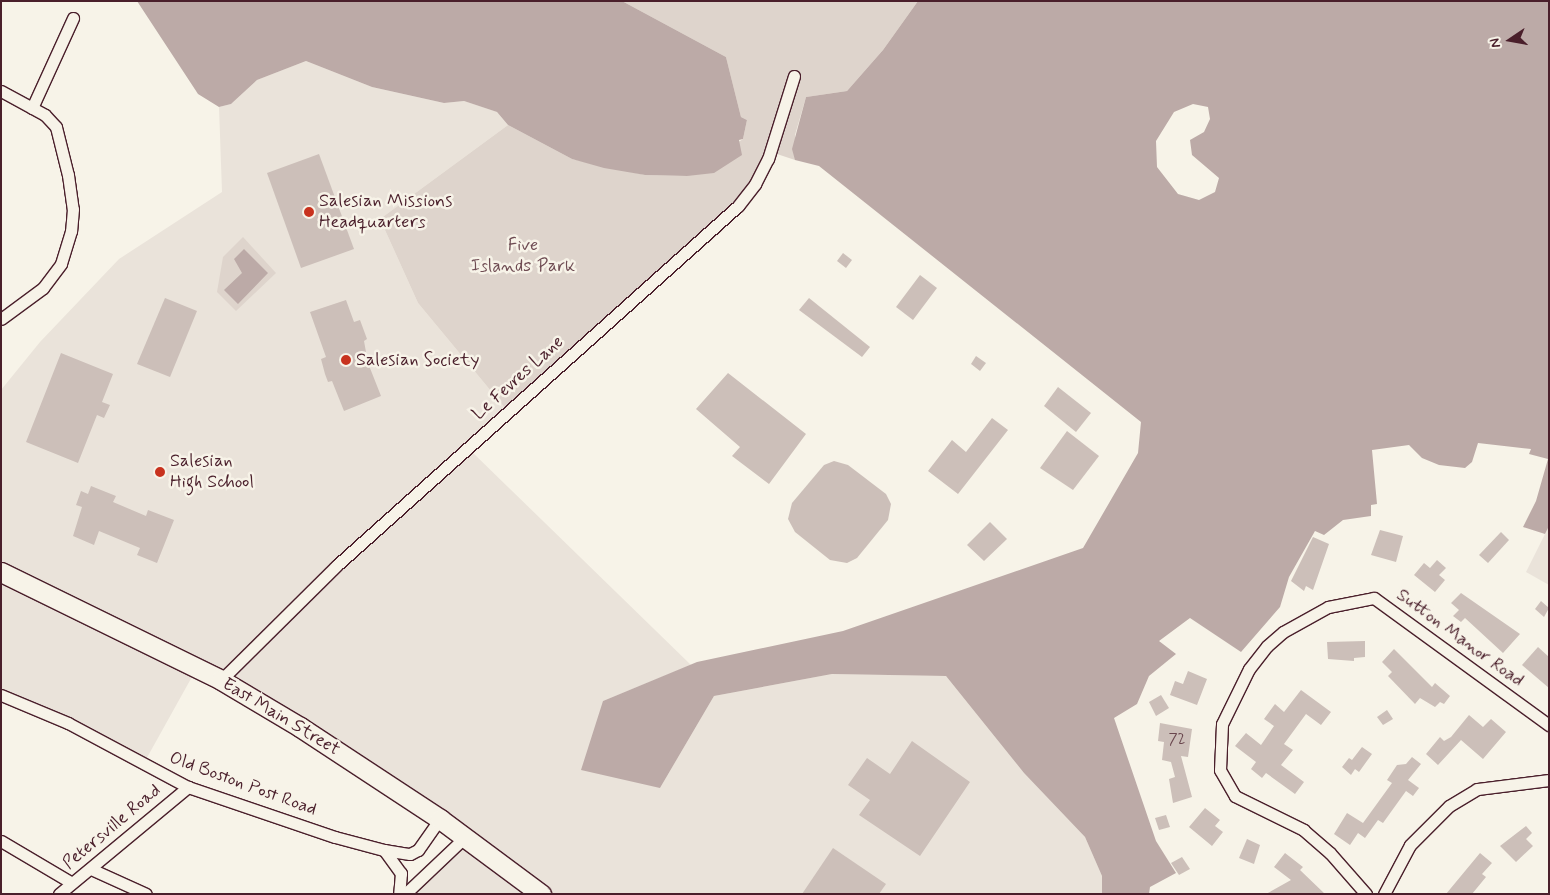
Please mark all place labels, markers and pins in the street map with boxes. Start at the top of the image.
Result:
place label: Salesian Missions Headquarters [319,191,450,233]
marker: Salesian Missions Headquarters [303,206,315,218]
place label: Salesian Society [356,349,478,371]
marker: Salesian Society [340,354,352,366]
place label: Salesian High School [170,451,254,494]
marker: Salesian High School [154,466,166,478]

